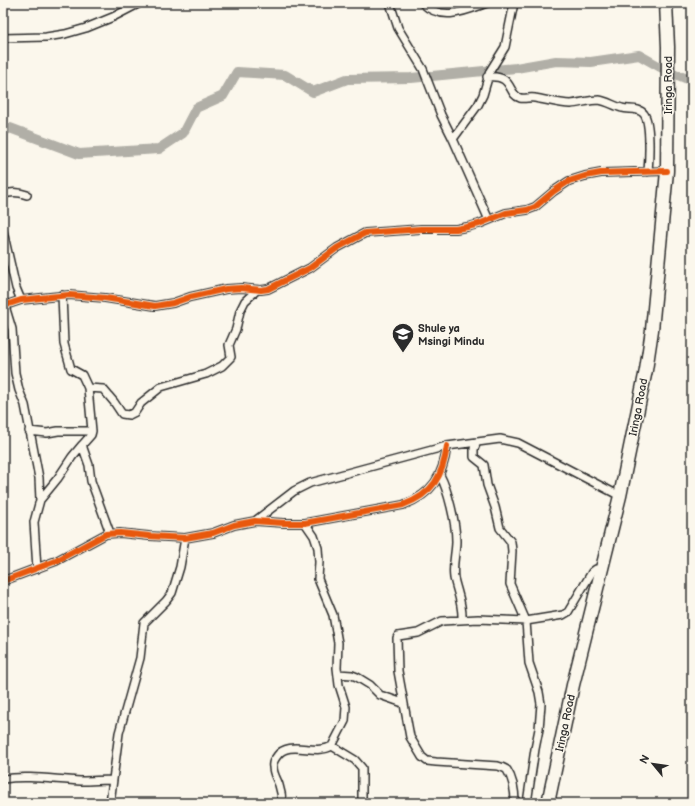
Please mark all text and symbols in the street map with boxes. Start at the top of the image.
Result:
street label: Iringa Road [662,56,675,114]
school or university icon: Shule ya Msingi Mindu [390,321,416,354]
place label: Shule ya Msingi Mindu [418,322,485,348]
street label: Iringa Road [627,377,650,437]
street label: Iringa Road [553,693,578,753]
north arrow [633,744,673,784]
text: N [637,753,652,766]

